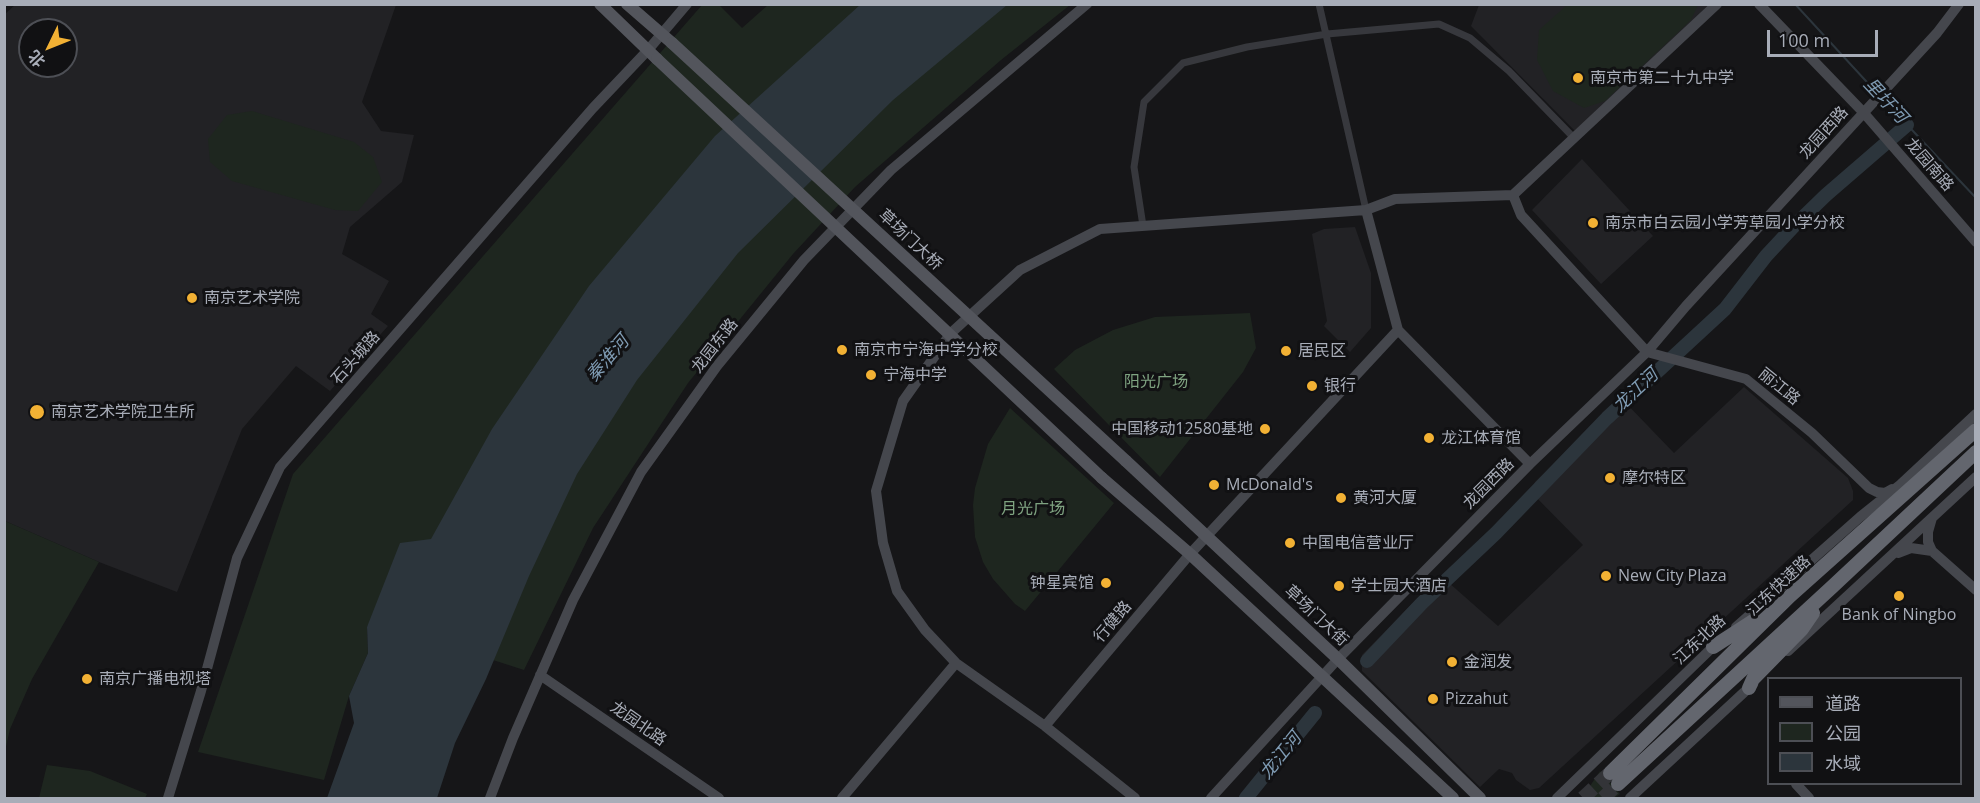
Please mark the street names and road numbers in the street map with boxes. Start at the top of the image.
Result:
street label: 龙园西路 [1795,103,1853,163]
street label: 龙园南路 [1901,135,1957,195]
street label: 草场门大桥 [874,206,946,274]
street label: 龙园东路 [688,315,742,377]
street label: 石头城路 [328,328,384,388]
street label: 丽江路 [1754,364,1804,410]
street label: 龙园西路 [1460,455,1518,513]
street label: 江东快速路 [1743,552,1815,620]
street label: 草场门大街 [1280,582,1352,650]
street label: 行健路 [1090,597,1136,647]
street label: 江东北路 [1670,611,1730,669]
street label: 龙园北路 [606,698,670,750]

